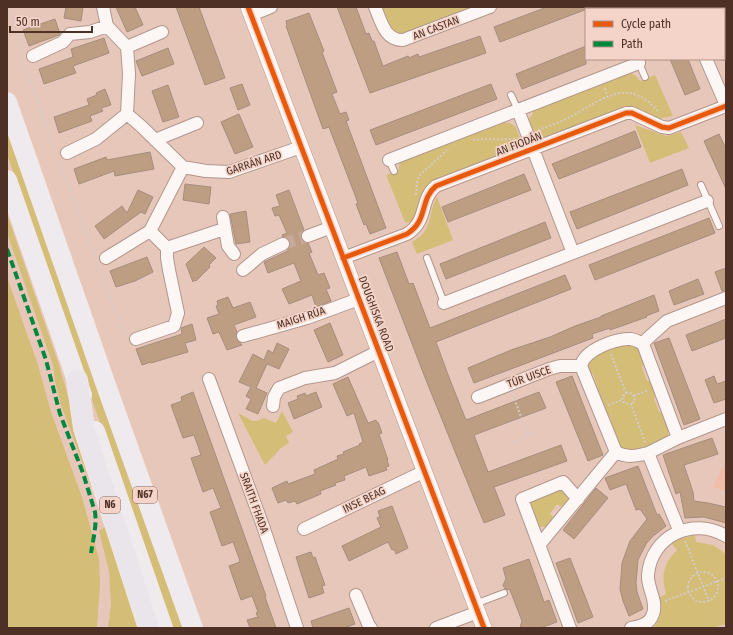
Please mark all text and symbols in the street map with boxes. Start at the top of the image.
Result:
scale bar [10,8,92,34]
legend [585,8,725,60]
street label: AN CASTAN [411,13,461,43]
text: 50 m [16,15,40,29]
text: Cycle path [621,17,671,31]
text: Path [621,37,643,51]
street label: AN FIODÁN [494,128,544,159]
street label: GARRÁN ARD [224,147,283,178]
street label: DOUGHISKA ROAD [356,274,396,354]
street label: MAIGH RÚA [275,303,327,332]
street label: TÚR UISCE [505,362,553,391]
street label: SRAITH FHADA [237,471,271,535]
street label: INSE BEAG [341,484,387,516]
road number: N67 [133,487,157,503]
road number: N6 [100,497,120,513]

